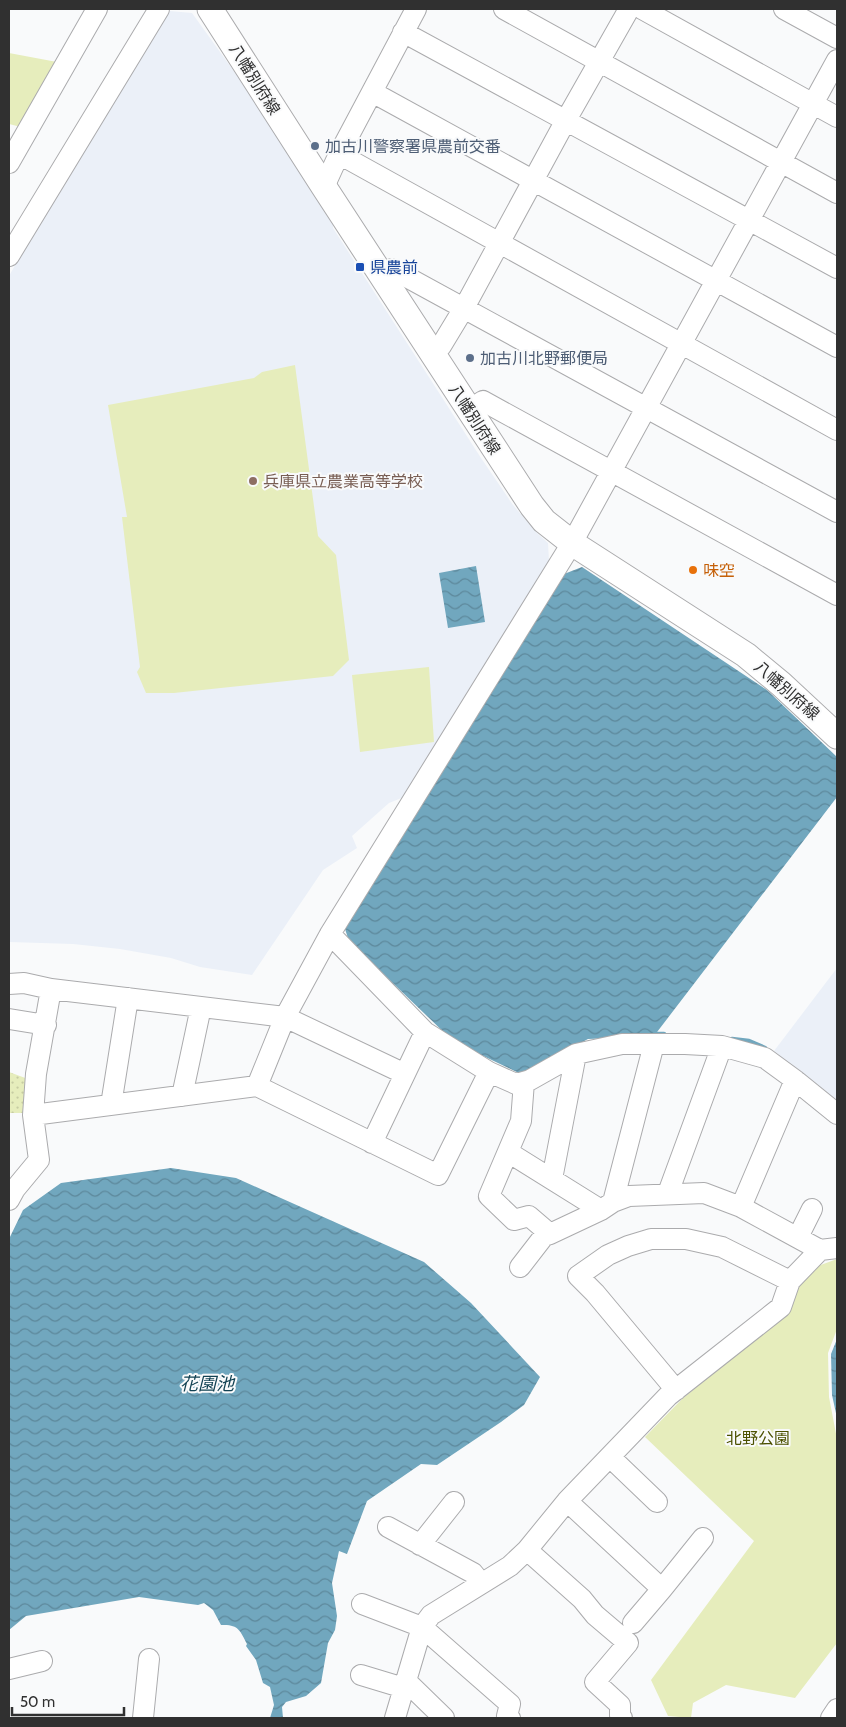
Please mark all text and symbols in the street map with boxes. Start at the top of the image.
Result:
street label: 八幡別府線 [225,40,284,118]
place label: 加古川警察署県農前交番 [325,137,501,156]
marker: 加古川警察署県農前交番 [309,140,321,152]
place label: 県農前 [370,258,418,277]
marker: 県農前 [354,261,366,273]
place label: 加古川北野郵便局 [480,349,608,368]
marker: 加古川北野郵便局 [464,352,476,364]
street label: 八幡別府線 [445,381,504,458]
place label: 兵庫県立農業高等学校 [263,472,423,491]
marker: 兵庫県立農業高等学校 [247,475,259,487]
place label: 味空 [703,561,735,580]
marker: 味空 [687,564,699,576]
street label: 八幡別府線 [750,657,823,724]
water label: 花園池 [180,1373,236,1395]
park label: 北野公園 [726,1429,790,1448]
scale bar [12,1684,125,1716]
text: 50 m [20,1693,55,1711]

